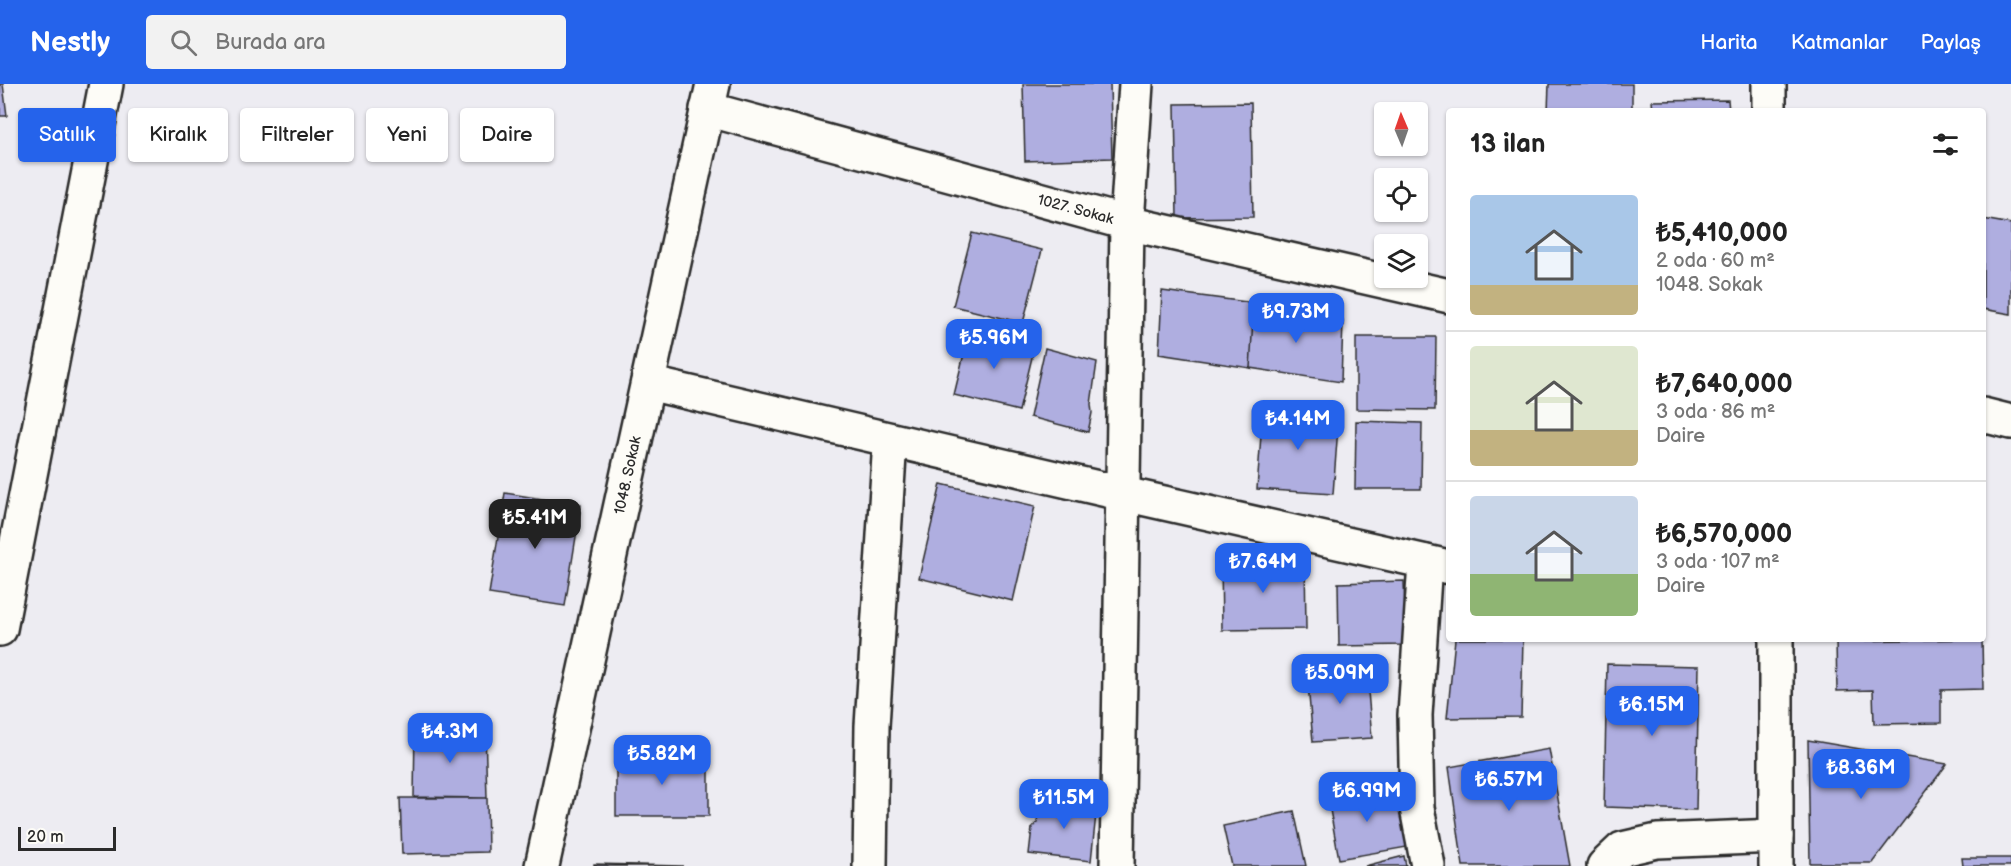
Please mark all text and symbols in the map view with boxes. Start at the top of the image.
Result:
search box [146,15,566,69]
text: Nestly [30,26,110,59]
icon: search [167,26,200,59]
text: Burada ara [215,29,326,56]
text: Harita [1700,30,1758,55]
text: Katmanlar [1791,30,1887,55]
text: Paylaş [1920,30,1981,55]
north arrow [1374,102,1428,156]
map controls [1374,102,1428,288]
chip: Satılık [18,108,116,162]
chip: Kiralık [128,108,228,162]
chip: Filtreler [240,108,354,162]
chip: Yeni [366,108,448,162]
chip: Daire [460,108,554,162]
icon: filters [1929,128,1962,161]
text: 13 ilan [1470,129,1546,160]
button: locate [1374,168,1428,222]
street label: 1027. Sokak [1035,190,1116,229]
text: ₺5,410,000 [1656,218,1788,249]
icon: home [1518,219,1590,291]
button: layers [1374,234,1428,288]
text: 2 oda · 60 m² [1656,249,1775,273]
text: 1048. Sokak [1656,273,1762,297]
pin: ₺9.73M [1247,293,1345,344]
text: ₺9.73M [1262,300,1330,324]
pin: ₺5.96M [945,319,1043,370]
text: ₺5.96M [960,326,1028,350]
text: ₺7,640,000 [1656,369,1793,400]
icon: home [1518,370,1590,442]
pin: ₺4.14M [1249,400,1347,451]
text: 3 oda · 86 m² [1656,400,1775,424]
text: ₺4.14M [1265,407,1331,431]
text: Daire [1656,424,1705,448]
street label: 1048. Sokak [610,434,645,516]
pin: ₺5.41M [486,499,584,550]
text: ₺5.41M [503,506,567,530]
text: ₺6,570,000 [1656,519,1792,550]
icon: home [1518,520,1590,592]
pin: ₺7.64M [1214,543,1312,594]
text: ₺7.64M [1229,550,1297,574]
text: 3 oda · 107 m² [1656,550,1780,574]
text: Daire [1656,574,1705,598]
pin: ₺5.09M [1291,654,1389,705]
text: ₺5.09M [1306,661,1374,685]
pin: ₺6.15M [1603,686,1701,737]
text: ₺6.15M [1619,693,1685,717]
pin: ₺4.3M [408,713,492,764]
text: ₺4.3M [422,720,478,744]
pin: ₺5.82M [613,735,711,786]
text: ₺5.82M [628,742,696,766]
pin: ₺8.36M [1812,749,1910,800]
text: ₺8.36M [1827,756,1895,780]
pin: ₺6.57M [1460,761,1558,812]
text: ₺6.57M [1475,768,1543,792]
pin: ₺6.99M [1318,772,1416,823]
pin: ₺11.5M [1015,779,1113,830]
text: ₺6.99M [1333,779,1401,803]
text: ₺11.5M [1033,786,1095,810]
scale bar [18,824,116,852]
text: 20 m [27,828,63,847]

